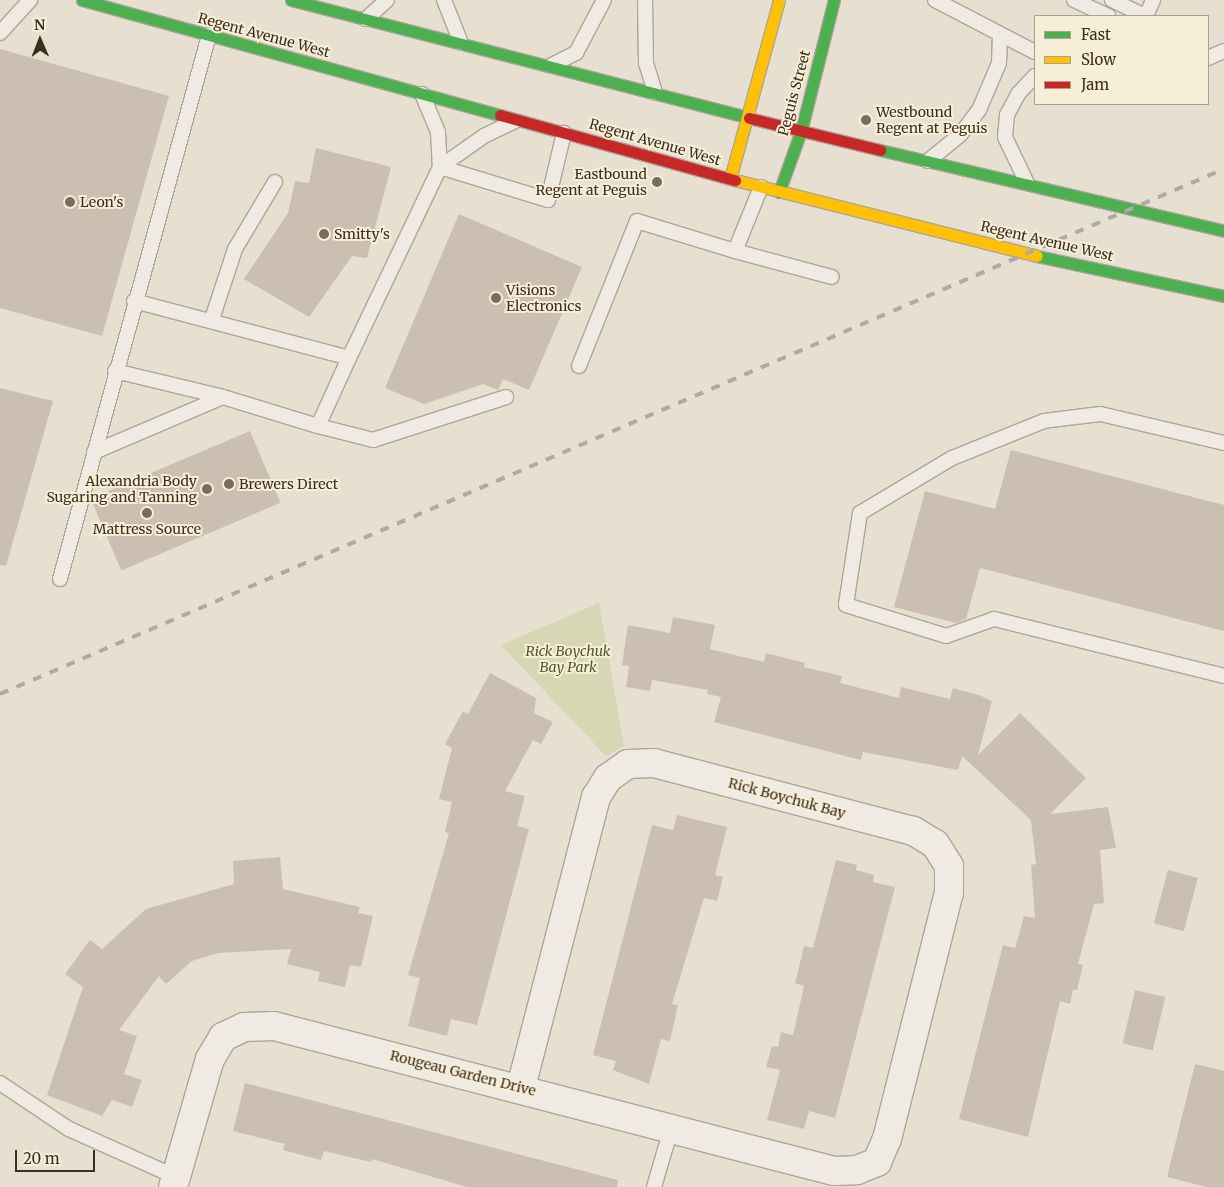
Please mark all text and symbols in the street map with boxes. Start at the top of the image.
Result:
street label: Regent Avenue West [196,9,332,61]
north arrow [15,15,65,65]
legend [1034,15,1209,105]
text: N [34,16,45,34]
text: Fast [1081,25,1111,44]
street label: Peguis Street [774,48,814,138]
text: Slow [1081,50,1116,69]
text: Jam [1081,75,1109,94]
place label: Westbound Regent at Peguis [876,104,987,136]
marker: Westbound Regent at Peguis [860,114,872,126]
street label: Regent Avenue West [587,115,723,169]
place label: Eastbound Regent at Peguis [536,166,647,198]
marker: Eastbound Regent at Peguis [651,176,663,188]
place label: Leon's [80,194,123,210]
marker: Leon's [64,196,76,208]
street label: Regent Avenue West [979,218,1115,264]
place label: Smitty's [334,226,390,242]
marker: Smitty's [318,228,330,240]
place label: Visions Electronics [506,282,581,314]
marker: Visions Electronics [490,292,502,304]
place label: Alexandria Body Sugaring and Tanning [46,473,197,506]
place label: Brewers Direct [239,476,338,492]
marker: Brewers Direct [223,478,235,490]
marker: Alexandria Body Sugaring and Tanning [201,483,213,495]
marker: Mattress Source [141,507,153,519]
place label: Mattress Source [93,521,201,537]
park label: Rick Boychuk Bay Park [525,643,611,676]
street label: Rick Boychuk Bay [726,774,848,822]
street label: Rougeau Garden Drive [388,1047,538,1099]
scale bar [18,1140,98,1172]
text: 20 m [23,1149,60,1168]

